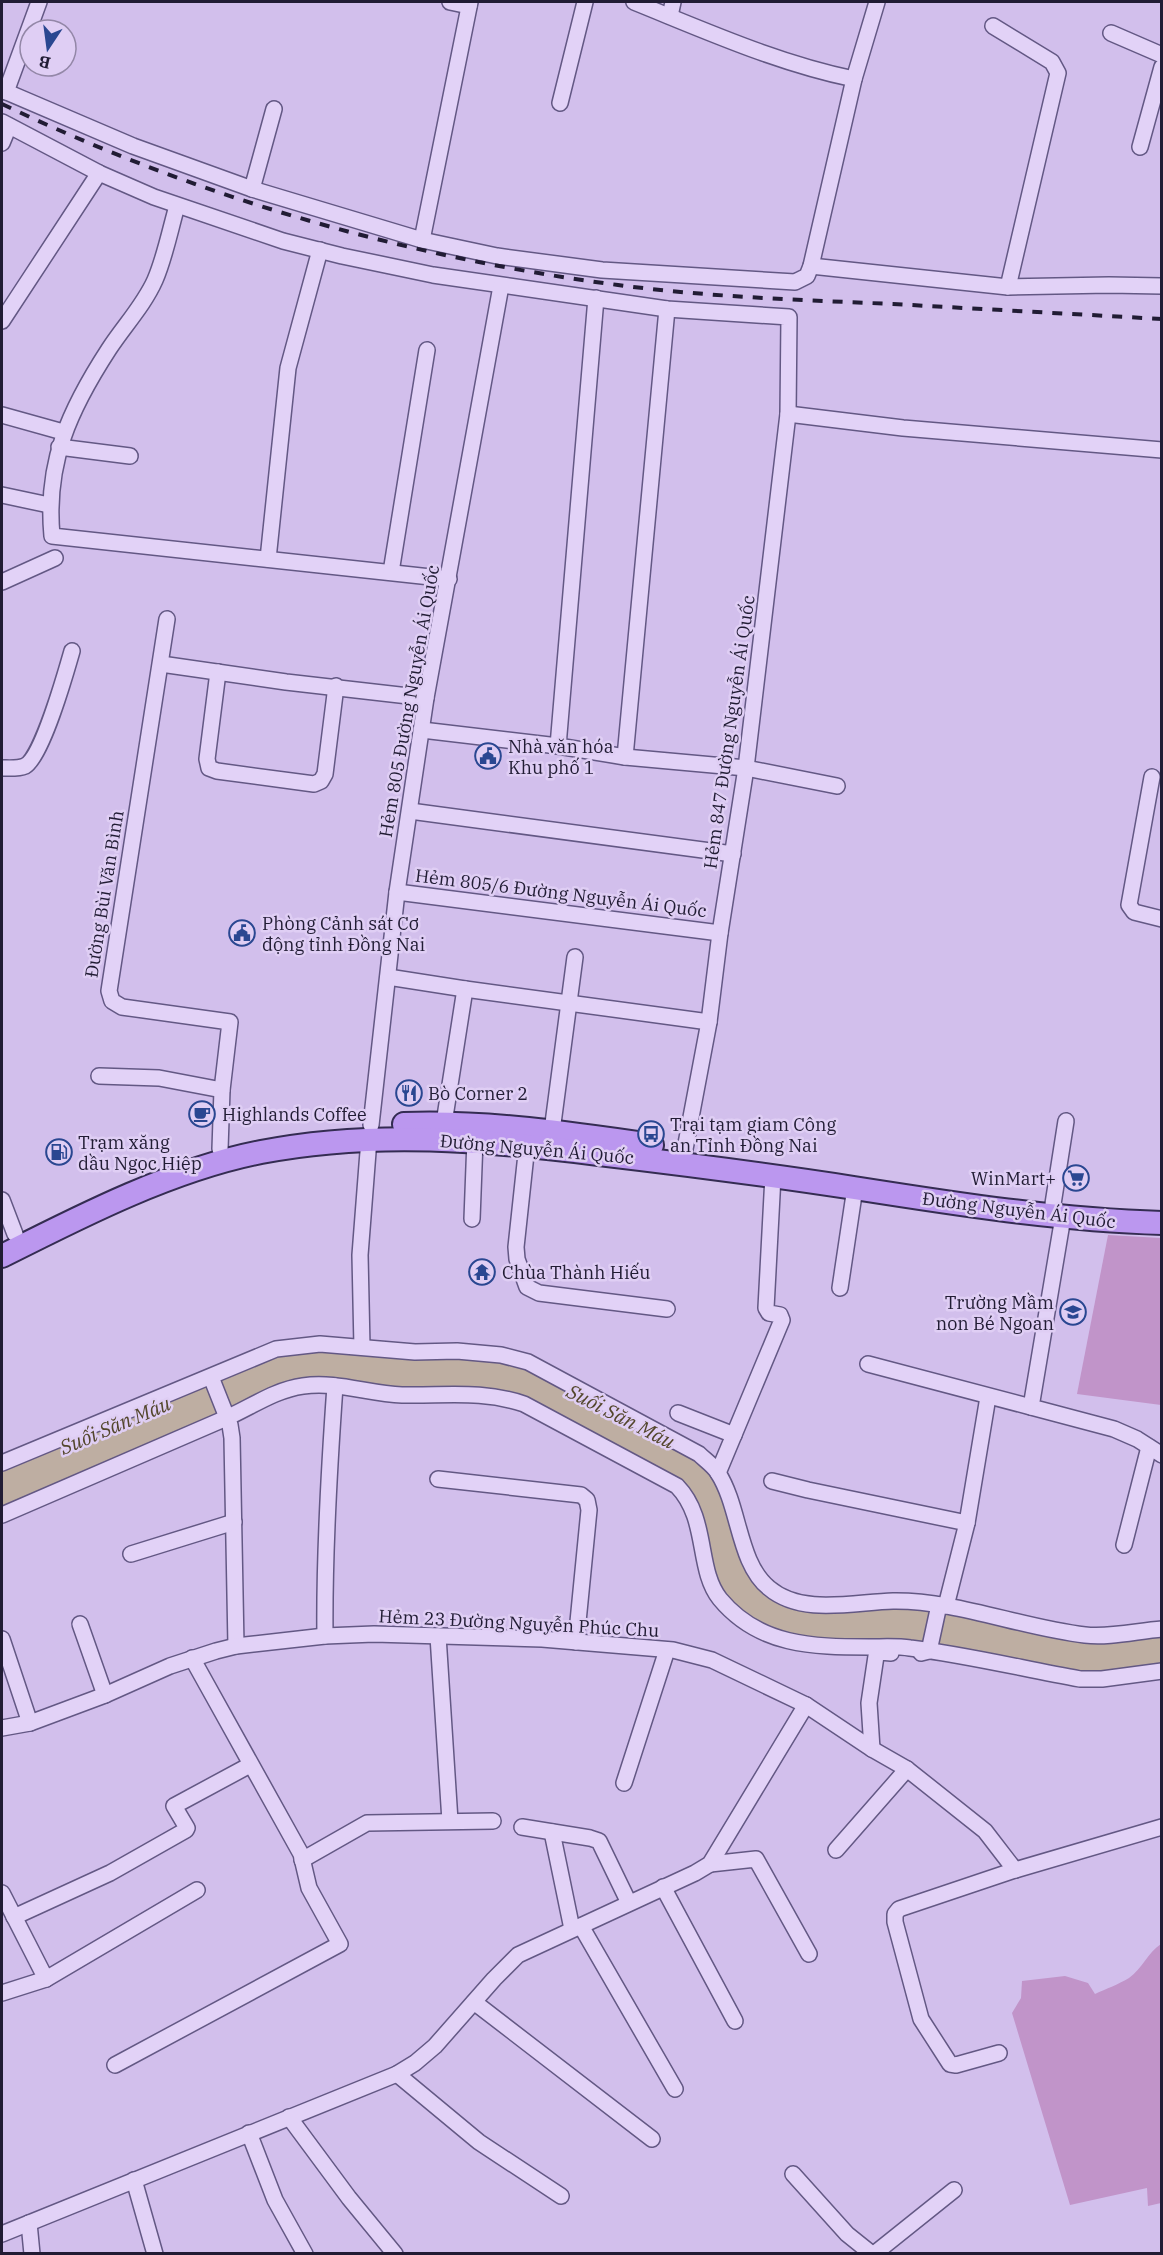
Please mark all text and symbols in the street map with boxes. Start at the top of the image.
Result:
north arrow [18,18,78,78]
text: B [37,52,52,74]
street label: Hẻm 805 Đường Nguyễn Ái Quốc [374,563,444,839]
street label: Hẻm 847 Đường Nguyễn Ái Quốc [698,594,760,870]
place label: Nhà văn hóa Khu phố 1 [508,735,614,779]
public building icon: Nhà văn hóa Khu phố 1 [473,741,503,771]
street label: Đường Bùi Văn Bình [79,809,129,979]
street label: Hẻm 805/6 Đường Nguyễn Ái Quốc [414,864,708,922]
place label: Phòng Cảnh sát Cơ động tỉnh Đồng Nai [262,912,426,956]
public building icon: Phòng Cảnh sát Cơ động tỉnh Đồng Nai [227,918,257,948]
restaurant icon: Bò Corner 2 [394,1078,424,1108]
place label: Bò Corner 2 [428,1082,528,1105]
cafe icon: Highlands Coffee [187,1099,217,1129]
place label: Highlands Coffee [222,1103,367,1126]
place label: Trại tạm giam Công an Tỉnh Đồng Nai [670,1113,836,1157]
bus stop icon: Trại tạm giam Công an Tỉnh Đồng Nai [636,1119,666,1149]
street label: Đường Nguyễn Ái Quốc [439,1129,635,1169]
place label: Trạm xăng dầu Ngọc Hiệp [78,1131,202,1175]
fuel station icon: Trạm xăng dầu Ngọc Hiệp [44,1137,74,1167]
supermarket icon: WinMart+ [1061,1163,1091,1193]
place label: WinMart+ [971,1167,1056,1190]
street label: Đường Nguyễn Ái Quốc [921,1187,1117,1233]
temple icon: Chùa Thành Hiếu [467,1257,497,1287]
place label: Chùa Thành Hiếu [502,1261,650,1284]
place label: Trường Mầm non Bé Ngoan [936,1291,1054,1335]
school or university icon: Trường Mầm non Bé Ngoan [1058,1297,1088,1327]
water label: Suối Săn Máu [561,1377,680,1455]
water label: Suối Săn Máu [54,1389,175,1461]
street label: Hẻm 23 Đường Nguyễn Phúc Chu [378,1604,660,1642]

